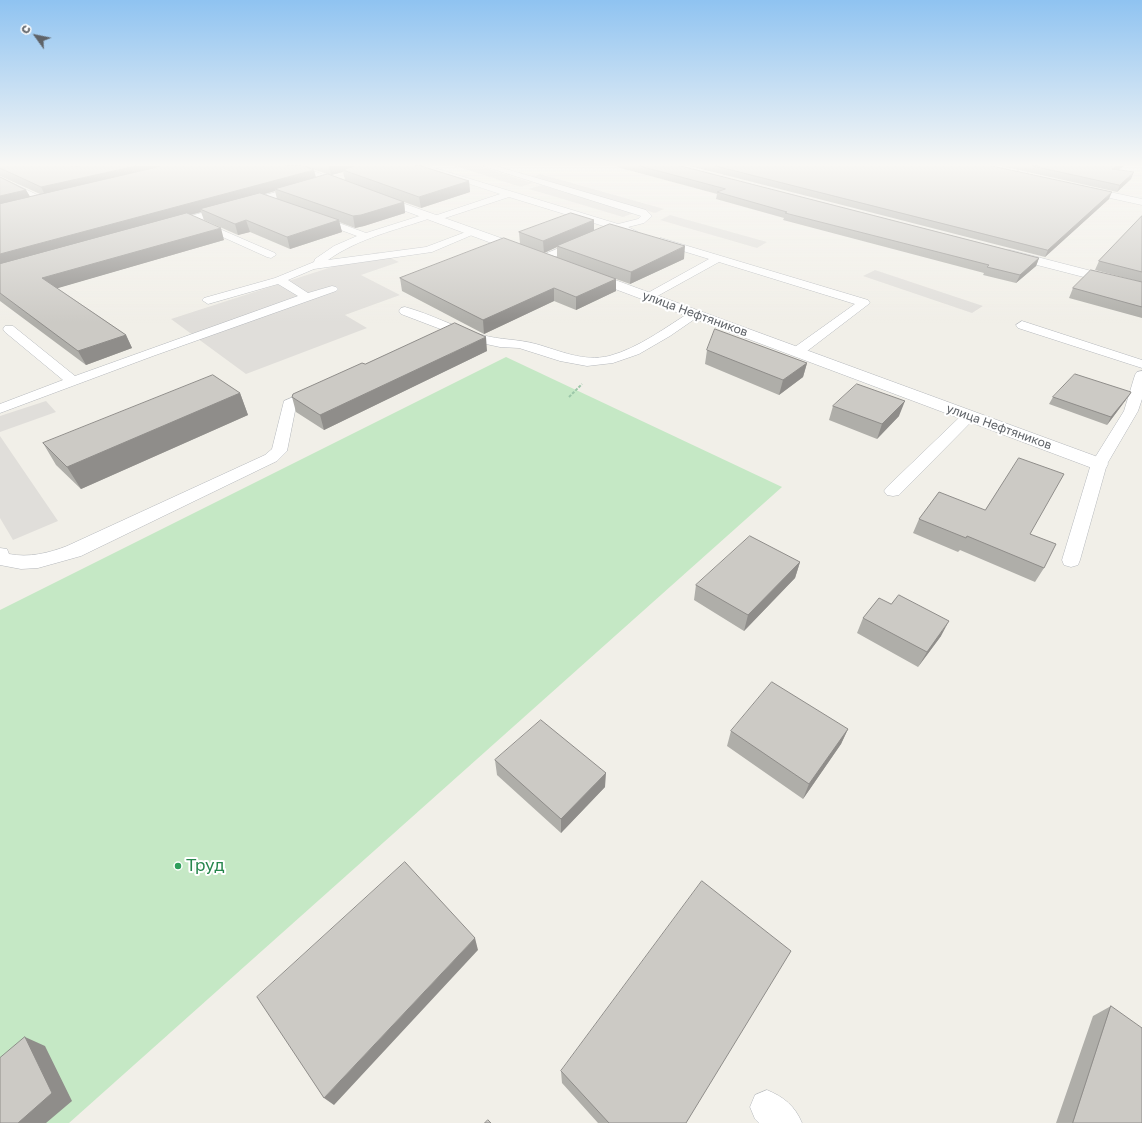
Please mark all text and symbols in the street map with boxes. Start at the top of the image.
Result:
north arrow [16,16,56,56]
text: С [18,22,33,36]
street label: улица Нефтяников [640,288,750,340]
street label: улица Нефтяников [944,401,1054,453]
place label: Труд [186,856,224,876]
marker: Труд [173,861,183,871]

